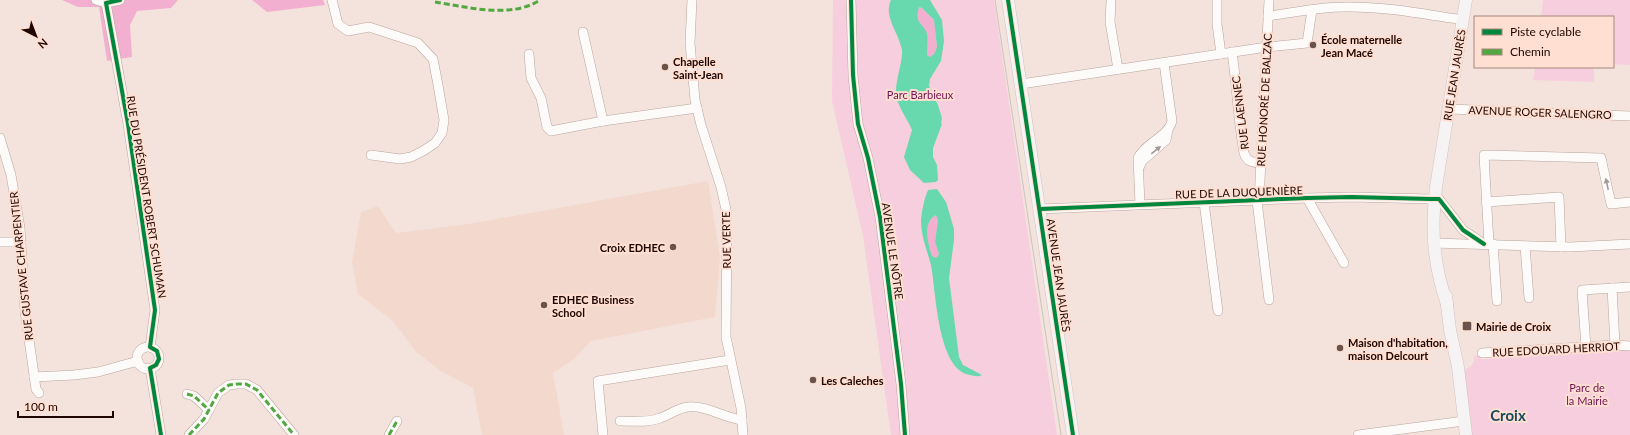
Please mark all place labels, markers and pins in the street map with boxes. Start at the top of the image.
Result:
place label: École maternelle Jean Macé [1321,33,1402,59]
marker: École maternelle Jean Macé [1308,40,1318,50]
place label: Chapelle Saint-Jean [673,55,723,81]
marker: Chapelle Saint-Jean [660,62,670,72]
place label: Croix EDHEC [600,241,666,254]
marker: Croix EDHEC [668,242,678,252]
place label: EDHEC Business School [552,293,634,319]
marker: EDHEC Business School [539,300,549,310]
marker: Mairie de Croix [1461,320,1473,332]
place label: Mairie de Croix [1476,320,1551,333]
place label: Maison d'habitation, maison Delcourt [1348,336,1448,362]
marker: Maison d'habitation, maison Delcourt [1335,343,1345,353]
place label: Les Caleches [821,374,884,387]
marker: Les Caleches [808,375,818,385]

